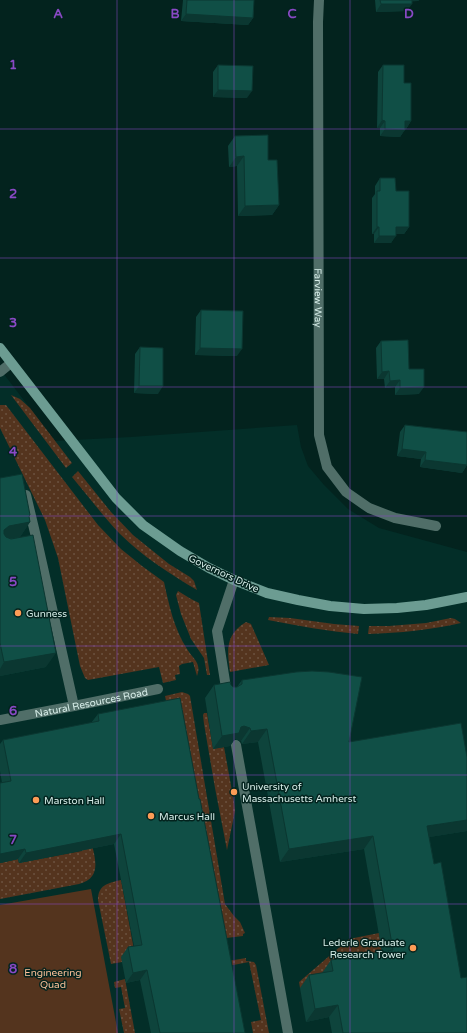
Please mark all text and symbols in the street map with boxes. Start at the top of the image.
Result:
text: A [53,6,63,22]
text: B [170,6,180,22]
text: C [287,6,297,22]
text: D [404,6,414,22]
text: 1 [9,57,17,73]
text: 2 [9,186,17,202]
street label: Farview Way [312,268,324,328]
text: 3 [9,315,17,331]
text: 4 [9,444,18,460]
street label: Governors Drive [186,552,261,596]
text: 5 [9,574,17,590]
marker: Gunness [13,608,23,618]
place label: Gunness [26,608,67,620]
street label: Natural Resources Road [34,686,149,720]
text: 6 [9,703,17,719]
place label: University of Massachusetts Amherst [242,781,356,805]
marker: University of Massachusetts Amherst [229,787,239,797]
marker: Marston Hall [31,795,41,805]
place label: Marston Hall [44,795,105,807]
marker: Marcus Hall [146,811,156,821]
place label: Marcus Hall [159,811,215,823]
text: 7 [9,832,17,848]
place label: Lederle Graduate Research Tower [323,937,405,961]
marker: Lederle Graduate Research Tower [408,943,418,953]
text: 8 [9,961,17,977]
park label: Engineering Quad [24,967,82,991]

